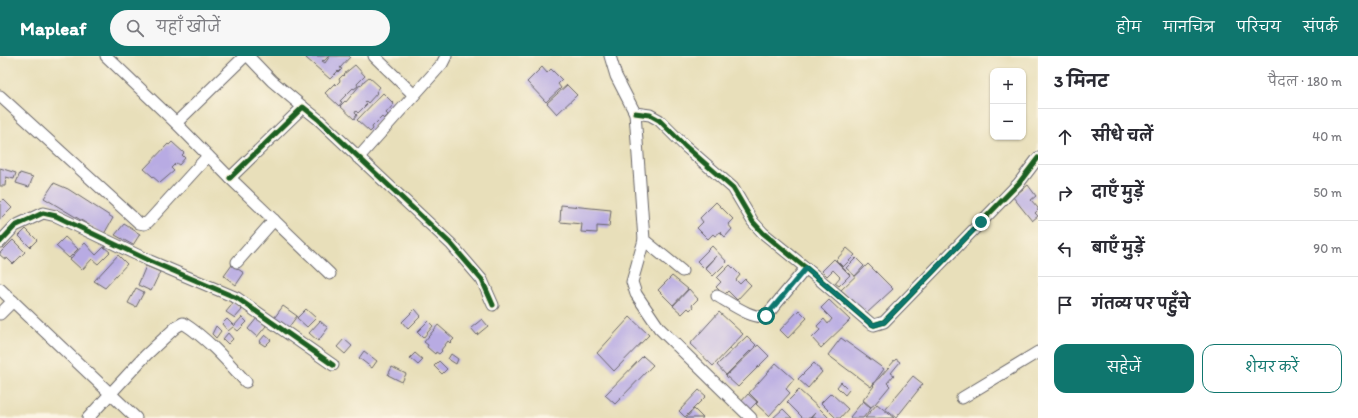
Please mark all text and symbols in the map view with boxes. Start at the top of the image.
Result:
search box [110,10,390,46]
text: Mapleaf [20,17,86,40]
icon: search [124,17,146,39]
text: यहाँ खोजें [156,18,220,36]
text: होम [1117,19,1141,36]
text: मानचित्र [1163,19,1215,36]
text: परिचय [1237,19,1281,36]
text: संपर्क [1303,19,1338,36]
map controls [990,68,1026,140]
button: + [990,68,1026,104]
text: 3 मिनट [1054,71,1108,91]
text: पैदल · 180 m [1268,74,1342,89]
button: − [990,104,1026,140]
icon: ahead [1054,126,1076,148]
text: सीधे चलें [1092,127,1153,145]
text: 40 m [1312,129,1342,144]
icon: right [1054,182,1076,204]
text: दाएँ मुड़ें [1092,183,1144,201]
text: 50 m [1313,185,1342,200]
route end [972,213,990,231]
icon: left [1054,238,1076,260]
text: बाएँ मुड़ें [1092,239,1144,257]
text: 90 m [1313,241,1342,256]
icon: arrive [1054,294,1076,316]
text: गंतव्य पर पहुँचे [1092,295,1190,313]
route start [757,307,775,325]
button: सहेजें [1054,344,1194,393]
button: शेयर करें [1202,344,1342,393]

